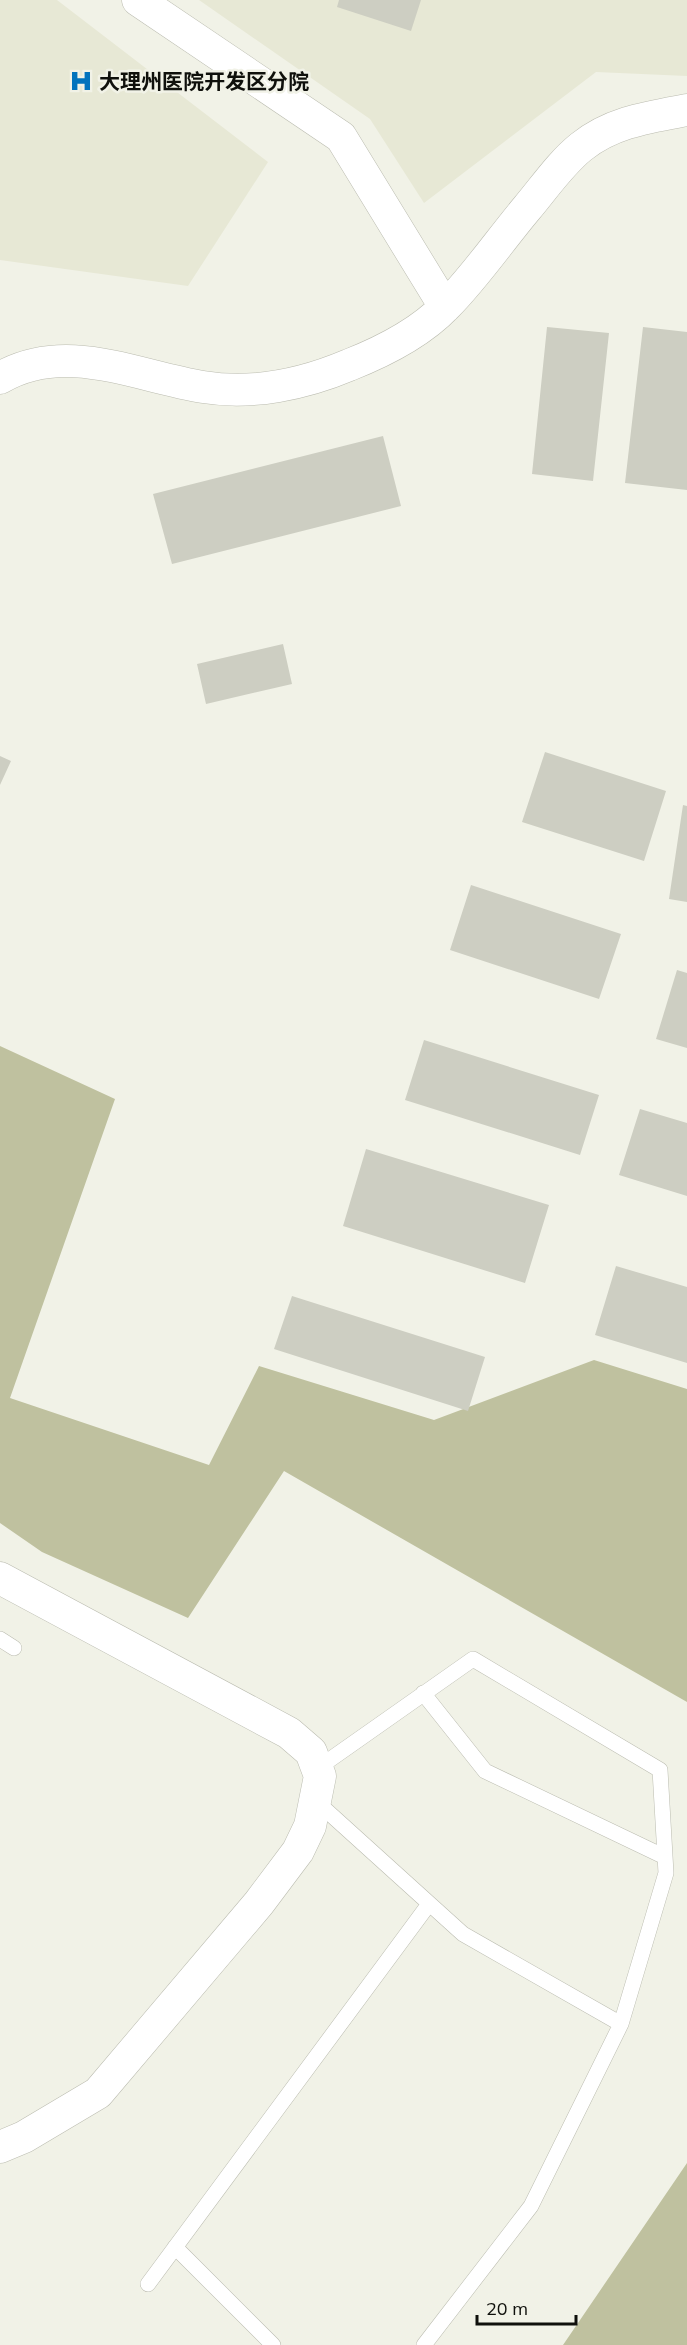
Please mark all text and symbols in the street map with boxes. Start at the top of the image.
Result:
hospital icon: 大理州医院开发区分院 [68,68,94,94]
place label: 大理州医院开发区分院 [99,68,309,94]
scale bar [477,2288,576,2326]
text: 20 m [486,2297,528,2320]

